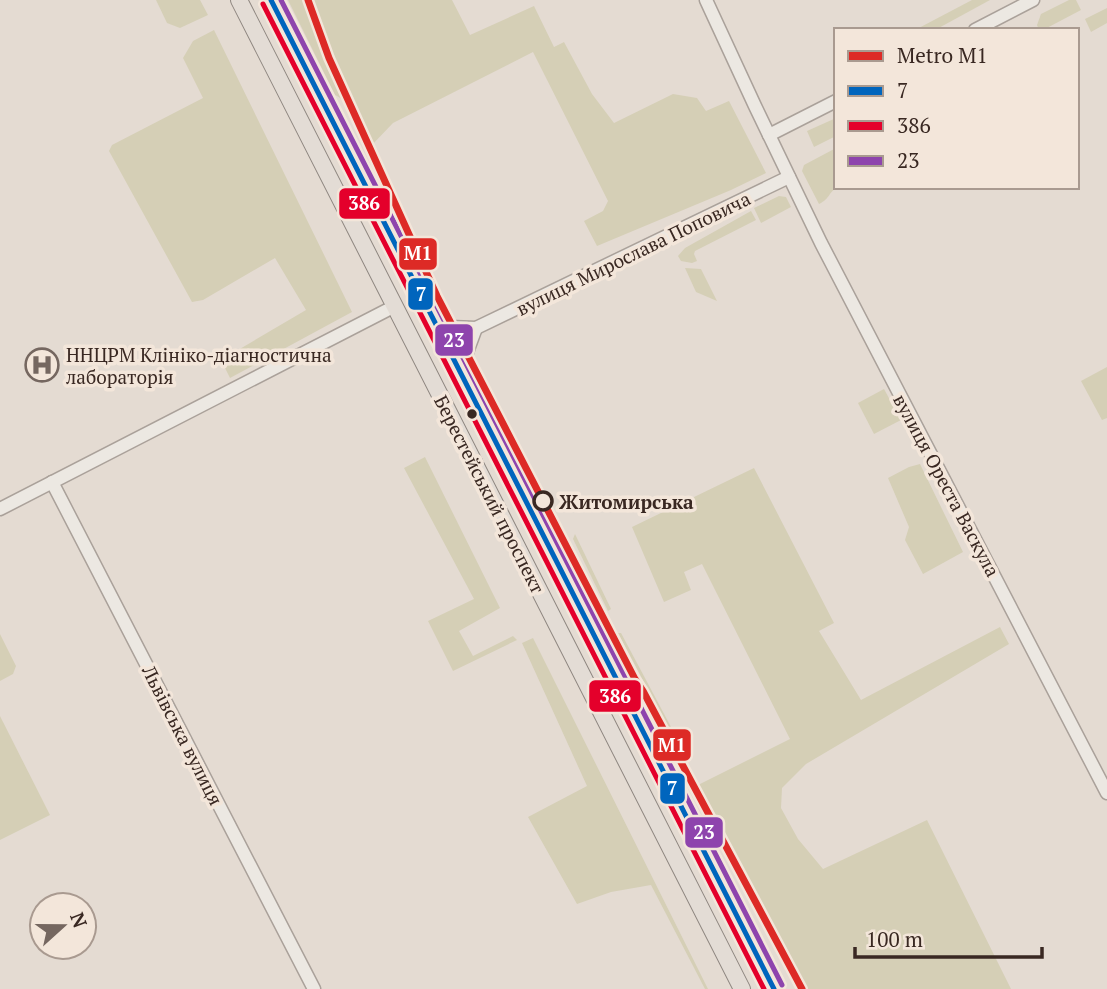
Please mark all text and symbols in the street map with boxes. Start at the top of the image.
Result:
legend [834,28,1079,189]
text: Metro M1 [897,41,988,69]
text: 7 [897,76,908,104]
text: 386 [897,111,931,139]
text: 23 [897,146,919,174]
street label: вулиця Мирослава Поповича [512,185,755,321]
line badge: 386 [338,187,391,220]
text: 386 [348,190,380,215]
line badge: M1 [398,237,438,271]
text: M1 [404,240,432,265]
line badge: 7 [407,277,434,311]
text: 7 [416,281,426,306]
line badge: 23 [434,323,474,357]
text: 23 [443,327,465,352]
place label: ННЦРМ Клініко-діагностична лабораторія [66,342,332,389]
hospital icon: ННЦРМ Клініко-діагностична лабораторія [23,346,61,384]
street label: вулиця Ореста Васкула [888,389,1006,581]
street label: Берестейський проспект [429,391,551,597]
unlabelled marker [465,407,479,421]
place label: Житомирська [559,489,694,514]
marker: Житомирська [533,491,553,511]
street label: Львівська вулиця [137,660,229,809]
line badge: 386 [588,679,642,713]
text: 386 [599,683,631,708]
line badge: M1 [652,728,692,762]
text: M1 [658,732,686,757]
line badge: 7 [659,772,686,805]
text: 7 [667,775,677,800]
line badge: 23 [684,816,724,849]
text: 23 [693,819,715,844]
north arrow [28,891,98,961]
text: N [65,909,94,931]
scale bar [855,916,1042,960]
text: 100 m [866,925,923,953]

